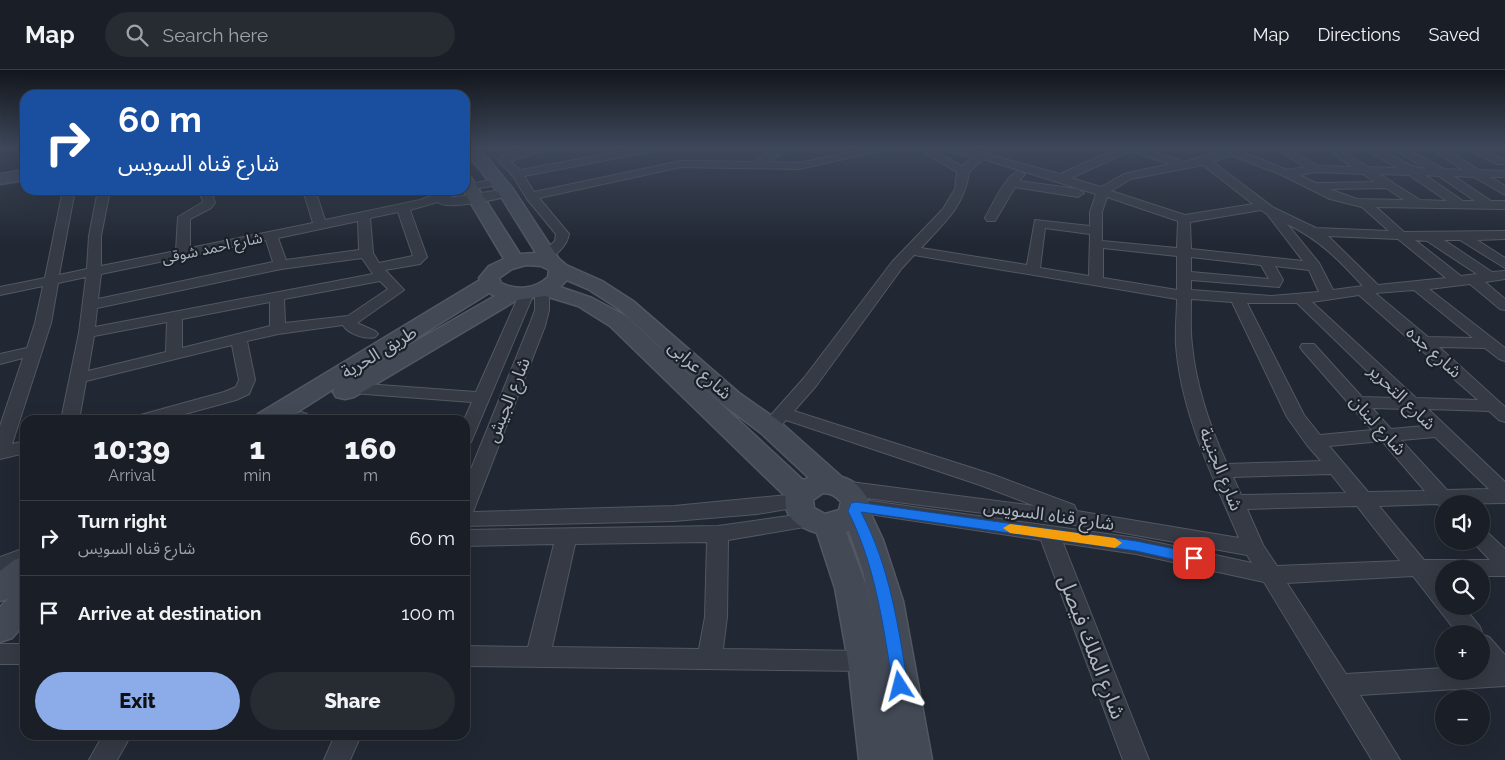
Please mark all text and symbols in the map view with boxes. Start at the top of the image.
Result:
search box [105,12,455,57]
text: Map [25,20,75,49]
icon: search [123,21,151,49]
text: Search here [163,24,268,46]
text: Map [1253,24,1289,45]
text: Directions [1317,24,1401,45]
text: Saved [1429,24,1480,45]
text: 60 m [118,99,202,140]
icon: right [35,110,100,175]
text: شارع قناه السويس [118,150,279,176]
street label: شارع احمد شوقى [160,228,265,270]
street label: طريق الحرية [337,321,421,383]
street label: شارع جده [1400,321,1466,385]
street label: شارع عرابى [662,336,736,406]
street label: شارع الجيش [481,354,538,447]
street label: شارع التحرير [1361,359,1441,437]
street label: شارع لبنان [1343,390,1411,462]
street label: شارع الجنينة [1192,424,1248,515]
text: 10:39 [93,431,170,466]
text: 1 [250,431,265,466]
text: 160 [344,431,397,466]
text: Arrival [108,466,155,485]
text: min [244,466,271,485]
text: m [363,466,378,485]
street label: شارع قناه السويس [982,495,1116,538]
map controls [1435,495,1490,745]
button: sound [1435,495,1490,550]
text: Turn right [78,510,167,532]
icon: right [35,524,63,552]
text: 60 m [410,527,455,549]
pin [1173,537,1215,579]
text: شارع قناه السويس [78,539,195,558]
icon: arrive [1180,544,1208,572]
button: search [1435,560,1490,615]
street label: شارع الملك فيصل [1051,571,1131,724]
icon: arrive [35,599,63,627]
text: Arrive at destination [78,602,262,624]
text: 100 m [401,602,455,624]
button: + [1435,625,1490,680]
position arrow [873,659,925,711]
button: Exit [35,672,240,730]
button: Share [250,672,455,730]
button: − [1435,690,1490,745]

